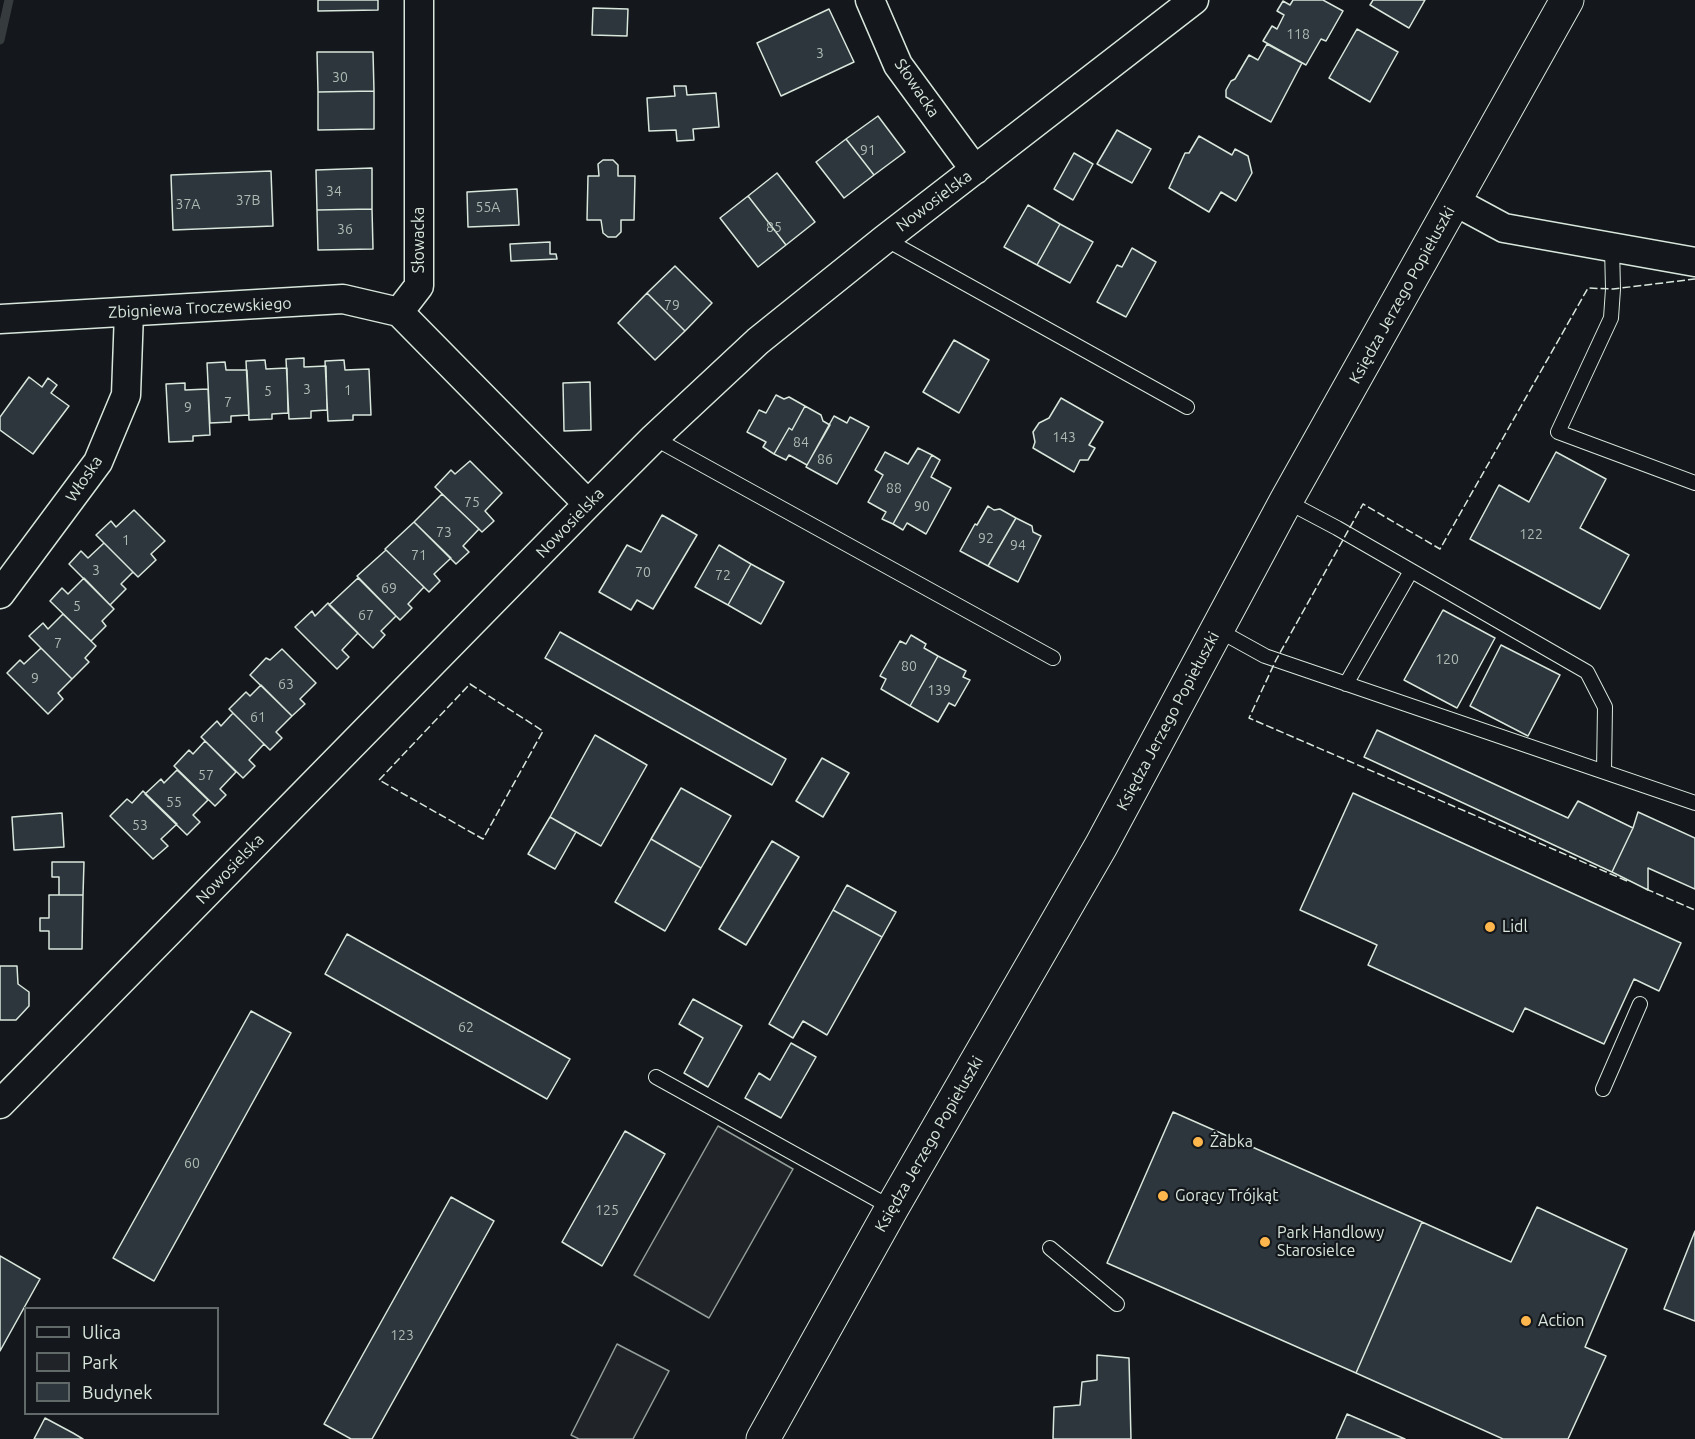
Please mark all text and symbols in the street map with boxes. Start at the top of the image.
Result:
house number: 118 [1286,26,1310,42]
house number: 3 [816,45,824,61]
street label: Słowacka [890,55,944,121]
house number: 30 [332,69,348,85]
house number: 91 [860,142,876,158]
street label: Nowosielska [892,166,976,236]
house number: 34 [326,183,342,199]
house number: 37B [236,192,260,208]
house number: 37A [176,196,200,212]
house number: 55A [476,199,500,215]
street label: Księdza Jerzego Popiełuszki [1345,203,1459,387]
street label: Słowacka [409,207,429,273]
house number: 85 [766,219,782,235]
house number: 36 [337,221,353,237]
street label: Zbigniewa Troczewskiego [108,294,292,322]
house number: 79 [664,297,680,313]
house number: 3 [303,381,311,397]
house number: 1 [344,382,352,398]
house number: 5 [264,383,272,399]
house number: 7 [224,394,232,410]
house number: 9 [184,399,192,415]
house number: 143 [1052,429,1076,445]
house number: 84 [793,434,809,450]
house number: 86 [817,451,833,467]
street label: Włoska [62,452,106,506]
house number: 88 [886,480,902,496]
street label: Nowosielska [532,484,608,562]
house number: 75 [464,494,480,510]
house number: 90 [914,498,930,514]
house number: 73 [436,524,452,540]
house number: 122 [1519,526,1543,542]
house number: 92 [978,530,994,546]
house number: 1 [122,532,130,548]
house number: 94 [1010,537,1026,553]
house number: 71 [411,547,427,563]
house number: 3 [92,562,100,578]
house number: 70 [635,564,651,580]
house number: 72 [715,567,731,583]
house number: 69 [381,580,397,596]
house number: 5 [73,598,81,614]
house number: 67 [358,607,374,623]
street label: Księdza Jerzego Popiełuszki [1113,628,1223,814]
house number: 7 [54,635,62,651]
house number: 120 [1435,651,1459,667]
house number: 80 [901,658,917,674]
house number: 9 [31,670,39,686]
house number: 63 [278,676,294,692]
house number: 139 [927,682,951,698]
house number: 61 [250,709,266,725]
house number: 57 [198,767,214,783]
house number: 55 [166,794,182,810]
house number: 53 [132,817,148,833]
street label: Nowosielska [192,830,268,908]
place label: Lidl [1502,917,1528,937]
marker: Lidl [1483,920,1497,934]
house number: 62 [458,1019,474,1035]
street label: Księdza Jerzego Popiełuszki [871,1053,987,1235]
place label: Żabka [1210,1132,1253,1152]
marker: Żabka [1191,1135,1205,1149]
house number: 60 [184,1155,200,1171]
place label: Gorący Trójkąt [1175,1186,1278,1206]
marker: Gorący Trójkąt [1156,1189,1170,1203]
house number: 125 [595,1202,619,1218]
place label: Park Handlowy Starosielce [1277,1223,1384,1261]
marker: Park Handlowy Starosielce [1258,1235,1272,1249]
legend [24,1307,219,1415]
place label: Action [1538,1311,1584,1331]
marker: Action [1519,1314,1533,1328]
text: Ulica [82,1322,121,1342]
house number: 123 [390,1327,414,1343]
text: Park [82,1352,118,1372]
text: Budynek [82,1382,152,1402]

